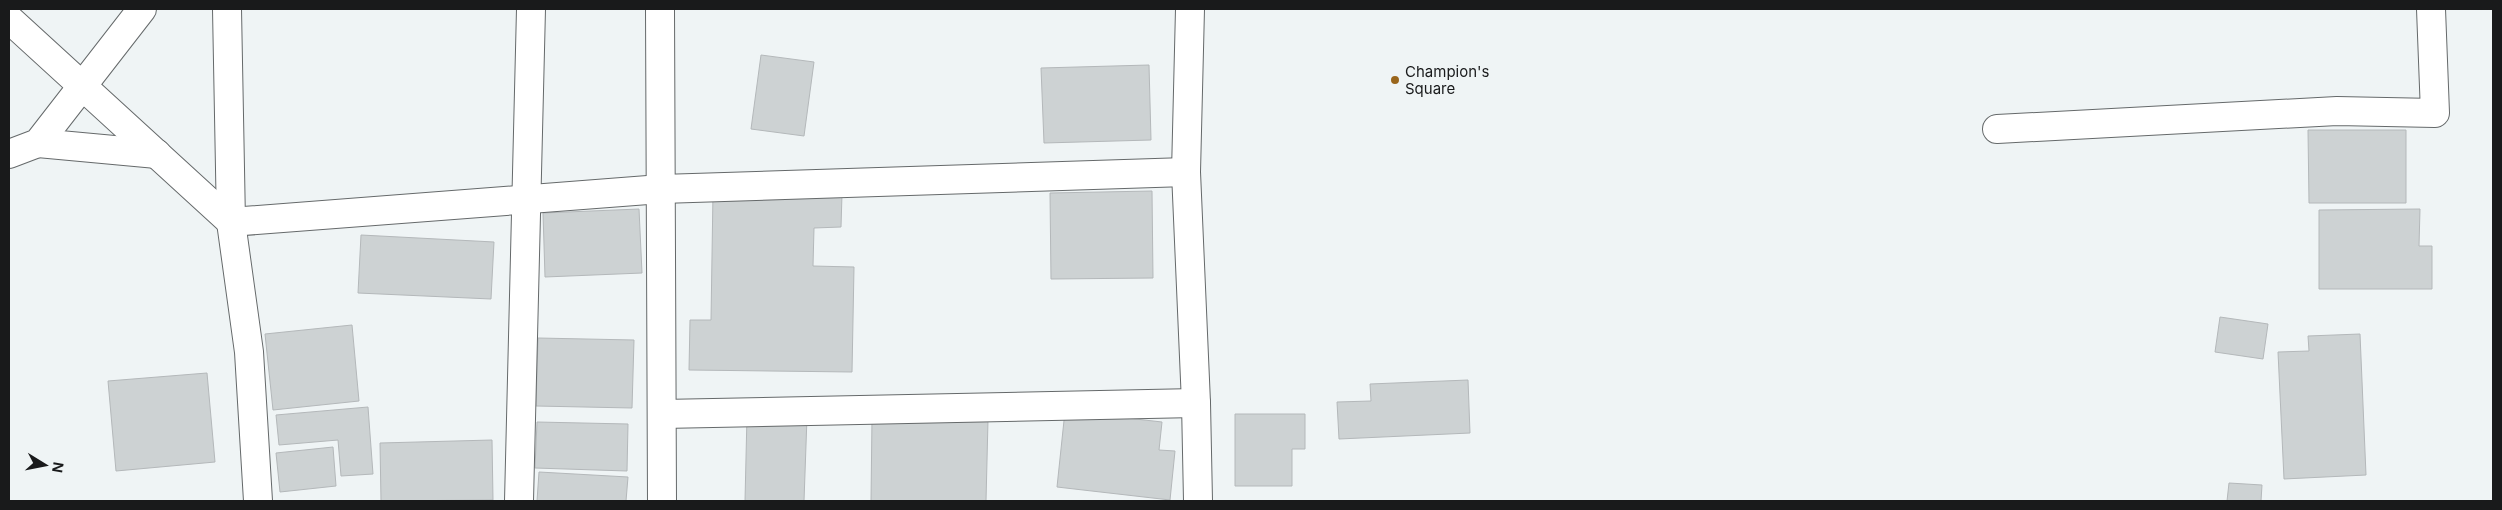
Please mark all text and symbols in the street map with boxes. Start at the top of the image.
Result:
place label: Champion's Square [1405,62,1490,98]
marker: Champion's Square [1389,74,1401,86]
north arrow [20,440,70,490]
text: N [49,461,68,474]

